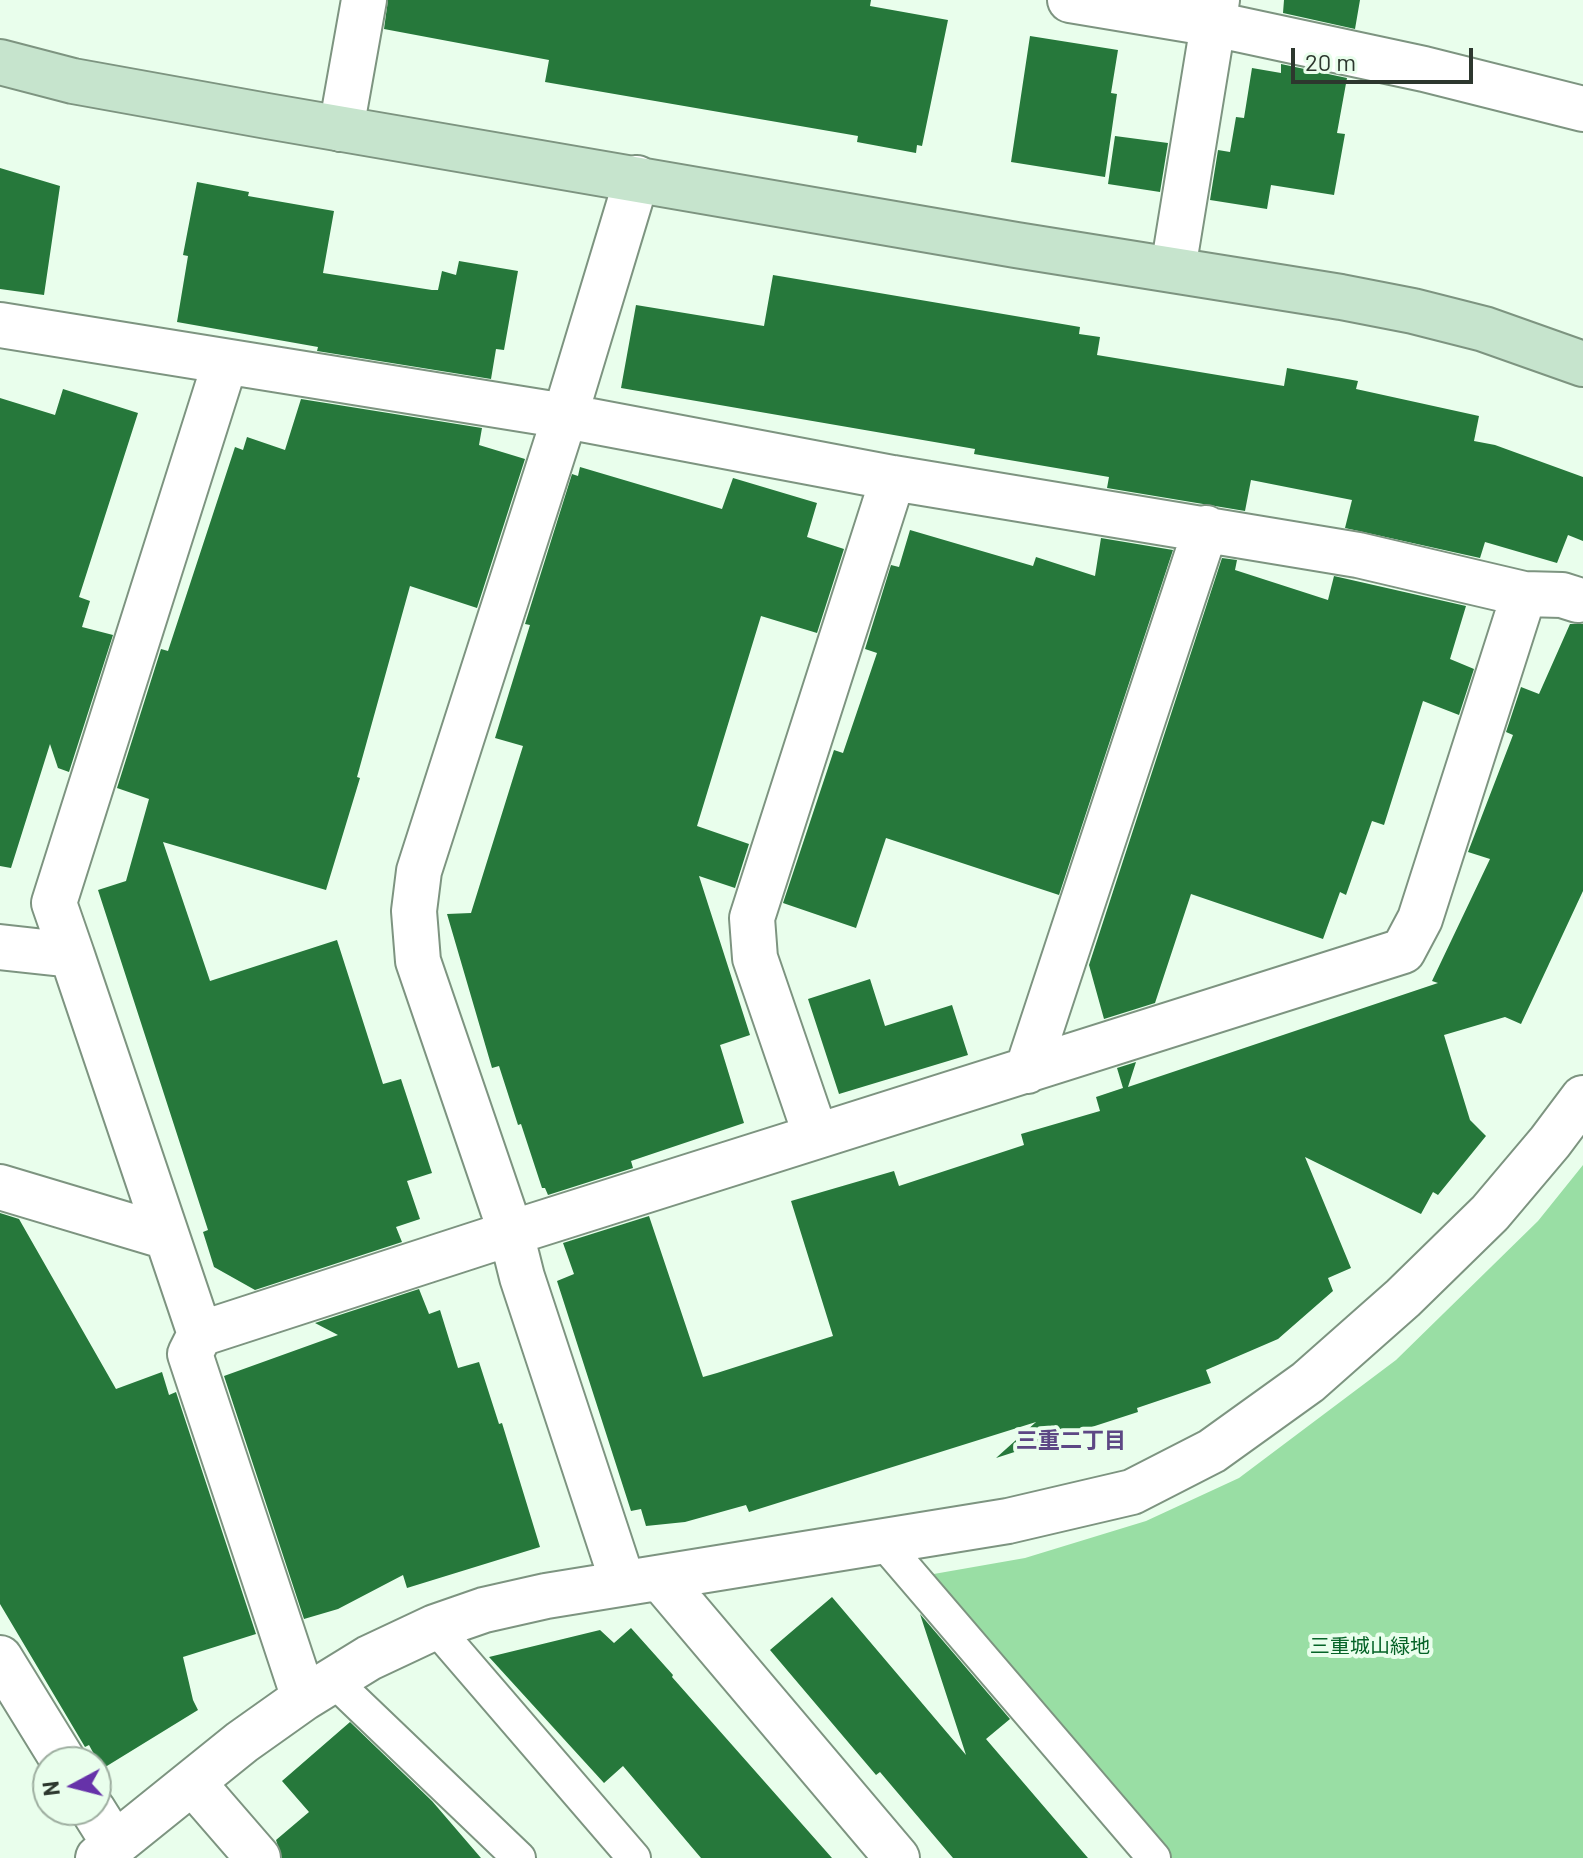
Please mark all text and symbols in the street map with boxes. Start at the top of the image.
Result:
scale bar [1295,32,1477,82]
text: 20 m [1305,47,1356,76]
district label: 三重二丁目 [1016,1428,1126,1454]
park label: 三重城山緑地 [1310,1634,1430,1658]
north arrow [32,1746,112,1826]
text: N [36,1780,64,1798]

